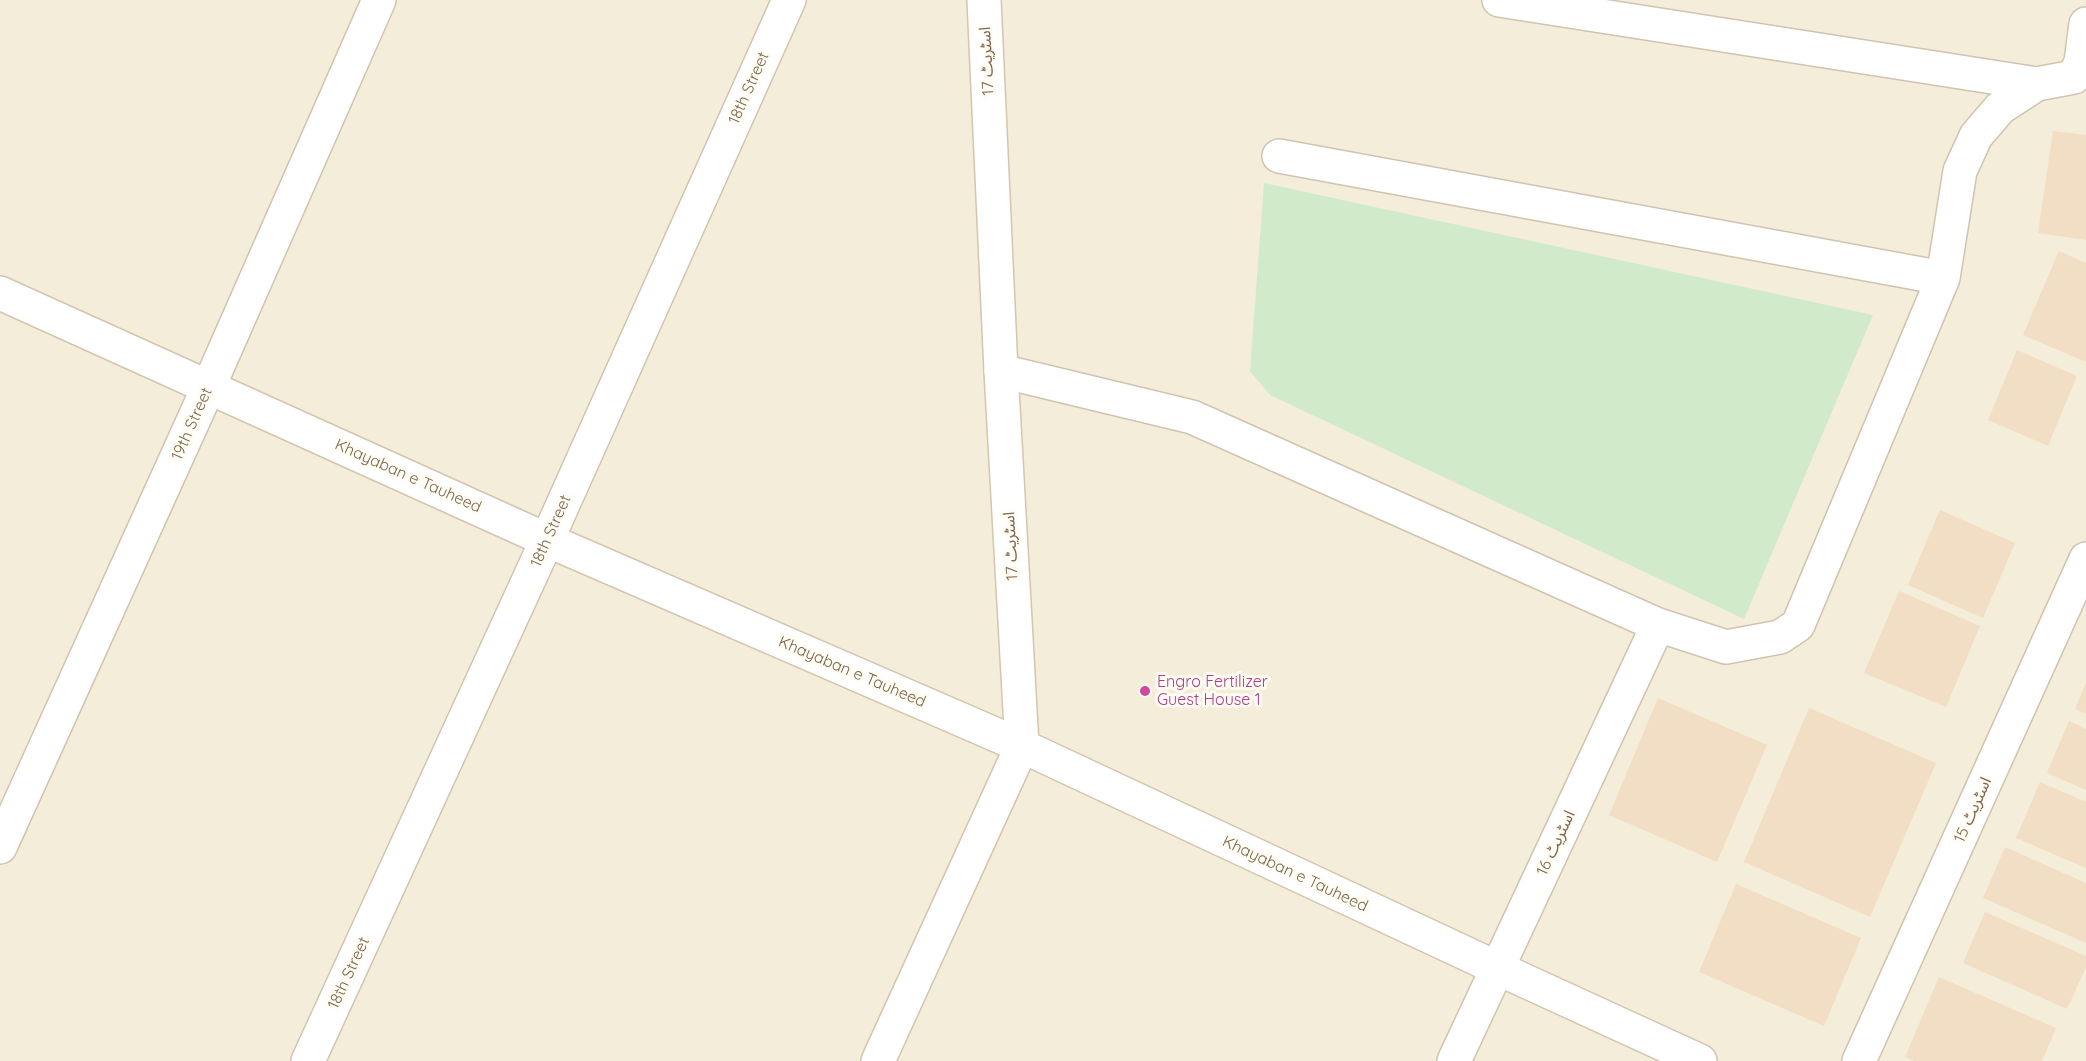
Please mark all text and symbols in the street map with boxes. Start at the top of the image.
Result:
street label: اسٹریٹ 17 [976,26,998,96]
street label: 18th Street [725,49,773,127]
street label: 19th Street [167,385,217,463]
street label: Khayaban e Tauheed [332,435,484,517]
street label: 18th Street [527,492,575,570]
street label: اسٹریٹ 17 [1000,511,1022,581]
street label: Khayaban e Tauheed [775,632,929,712]
place label: Engro Fertilizer Guest House 1 [1157,672,1268,710]
marker: Engro Fertilizer Guest House 1 [1138,684,1152,698]
street label: اسٹریٹ 15 [1950,774,1996,846]
street label: اسٹریٹ 16 [1533,808,1579,878]
street label: Khayaban e Tauheed [1219,832,1371,916]
street label: 18th Street [324,934,374,1012]

